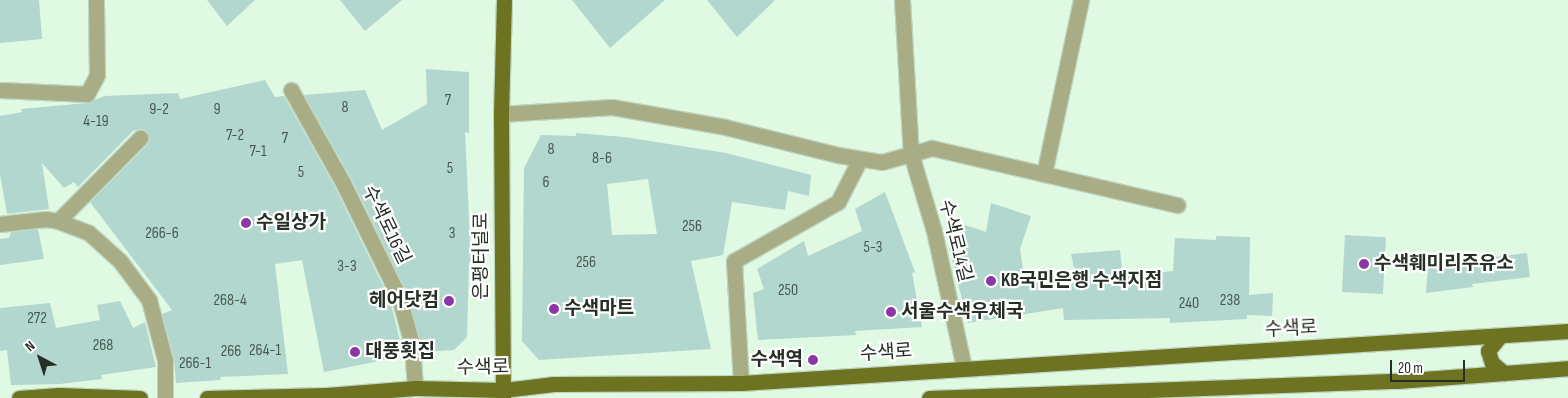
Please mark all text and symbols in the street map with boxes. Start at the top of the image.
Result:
house number: 7 [445,91,451,111]
house number: 8 [341,98,349,118]
house number: 9-2 [149,100,169,120]
house number: 9 [213,100,221,120]
house number: 4-19 [83,112,109,132]
house number: 7-2 [226,126,244,146]
house number: 7 [282,129,288,149]
house number: 8 [547,140,555,160]
house number: 7-1 [249,142,267,162]
house number: 8-6 [592,149,612,169]
house number: 5 [447,159,453,179]
house number: 5 [298,163,304,183]
house number: 6 [542,173,550,193]
street label: 수색로16길 [357,182,415,268]
street label: 수색로14길 [934,197,976,285]
place label: 수일상가 [256,212,326,234]
street label: 은평터널로 [471,212,493,300]
marker: 수일상가 [240,217,252,229]
house number: 256 [682,217,702,237]
house number: 266-6 [145,224,179,244]
house number: 3 [449,224,455,244]
house number: 5-3 [863,238,883,258]
house number: 256 [576,253,596,273]
place label: 수색훼미리주유소 [1374,253,1514,275]
house number: 3-3 [337,257,357,277]
marker: 수색훼미리주유소 [1358,258,1370,270]
place label: KB국민은행 수색지점 [1001,270,1162,292]
marker: KB국민은행 수색지점 [985,275,997,287]
house number: 250 [778,281,798,301]
place label: 헤어닷컴 [369,290,439,312]
house number: 268-4 [213,291,247,311]
house number: 238 [1220,291,1240,311]
house number: 240 [1179,294,1199,314]
marker: 헤어닷컴 [443,295,455,307]
place label: 수색마트 [564,298,634,320]
place label: 서울수색우체국 [901,301,1023,323]
marker: 수색마트 [548,303,560,315]
marker: 서울수색우체국 [885,306,897,318]
house number: 272 [27,309,47,329]
street label: 수색로 [1264,316,1318,342]
north arrow [15,333,65,383]
house number: 268 [93,336,113,356]
text: N [22,337,38,355]
street label: 수색로 [859,340,913,366]
house number: 264-1 [249,341,281,361]
place label: 대풍횟집 [365,341,435,363]
house number: 266 [221,342,241,362]
marker: 대풍횟집 [349,346,361,358]
place label: 수색역 [751,349,803,371]
scale bar [1393,350,1468,382]
house number: 266-1 [179,354,211,374]
marker: 수색역 [807,354,819,366]
street label: 수색로 [457,356,509,380]
text: 20 m [1398,359,1423,378]

